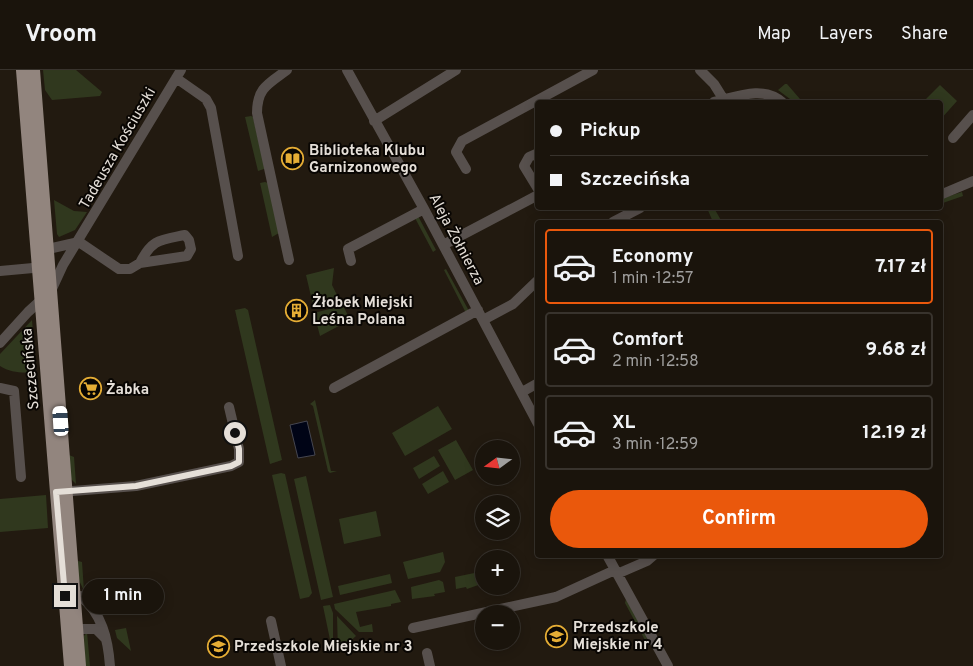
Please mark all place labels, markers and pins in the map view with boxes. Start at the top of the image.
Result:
place label: Biblioteka Klubu Garnizonowego [309,142,425,178]
library icon: Biblioteka Klubu Garnizonowego [281,147,305,171]
place label: Żłobek Miejski Leśna Polana [312,293,413,330]
building icon: Żłobek Miejski Leśna Polana [284,299,308,323]
supermarket icon: Żabka [78,377,102,401]
place label: Żabka [106,380,149,400]
place label: Przedszkole Miejskie nr 4 [573,619,663,655]
school or university icon: Przedszkole Miejskie nr 4 [545,624,569,648]
school or university icon: Przedszkole Miejskie nr 3 [206,634,230,658]
place label: Przedszkole Miejskie nr 3 [234,638,412,657]

